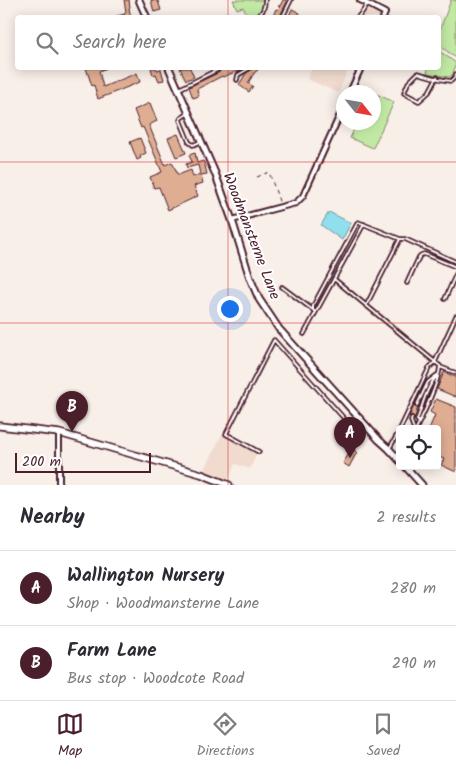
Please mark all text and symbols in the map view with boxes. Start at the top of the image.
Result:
search box [15,15,441,70]
text: Search here [73,28,167,58]
icon: search [33,29,61,57]
north arrow [336,85,381,130]
street label: Woodmansterne Lane [216,169,286,303]
your location [217,296,243,322]
pin: B [56,391,88,432]
pin: A [334,417,366,458]
map controls [396,425,441,470]
button: locate [396,425,441,470]
scale bar [15,450,151,473]
text: 200 m [22,451,61,473]
text: Nearby [20,501,85,534]
text: 2 results [376,505,436,530]
text: Wallington Nursery [67,561,224,591]
text: A [31,576,41,601]
text: 280 m [390,576,436,601]
text: Shop · Woodmansterne Lane [67,591,259,616]
text: Farm Lane [67,636,157,666]
text: B [31,651,41,676]
text: 290 m [392,651,436,676]
text: Bus stop · Woodcote Road [67,666,244,691]
tab: Map [56,710,84,762]
tab: Directions [196,710,254,762]
tab: Saved [367,710,400,762]

